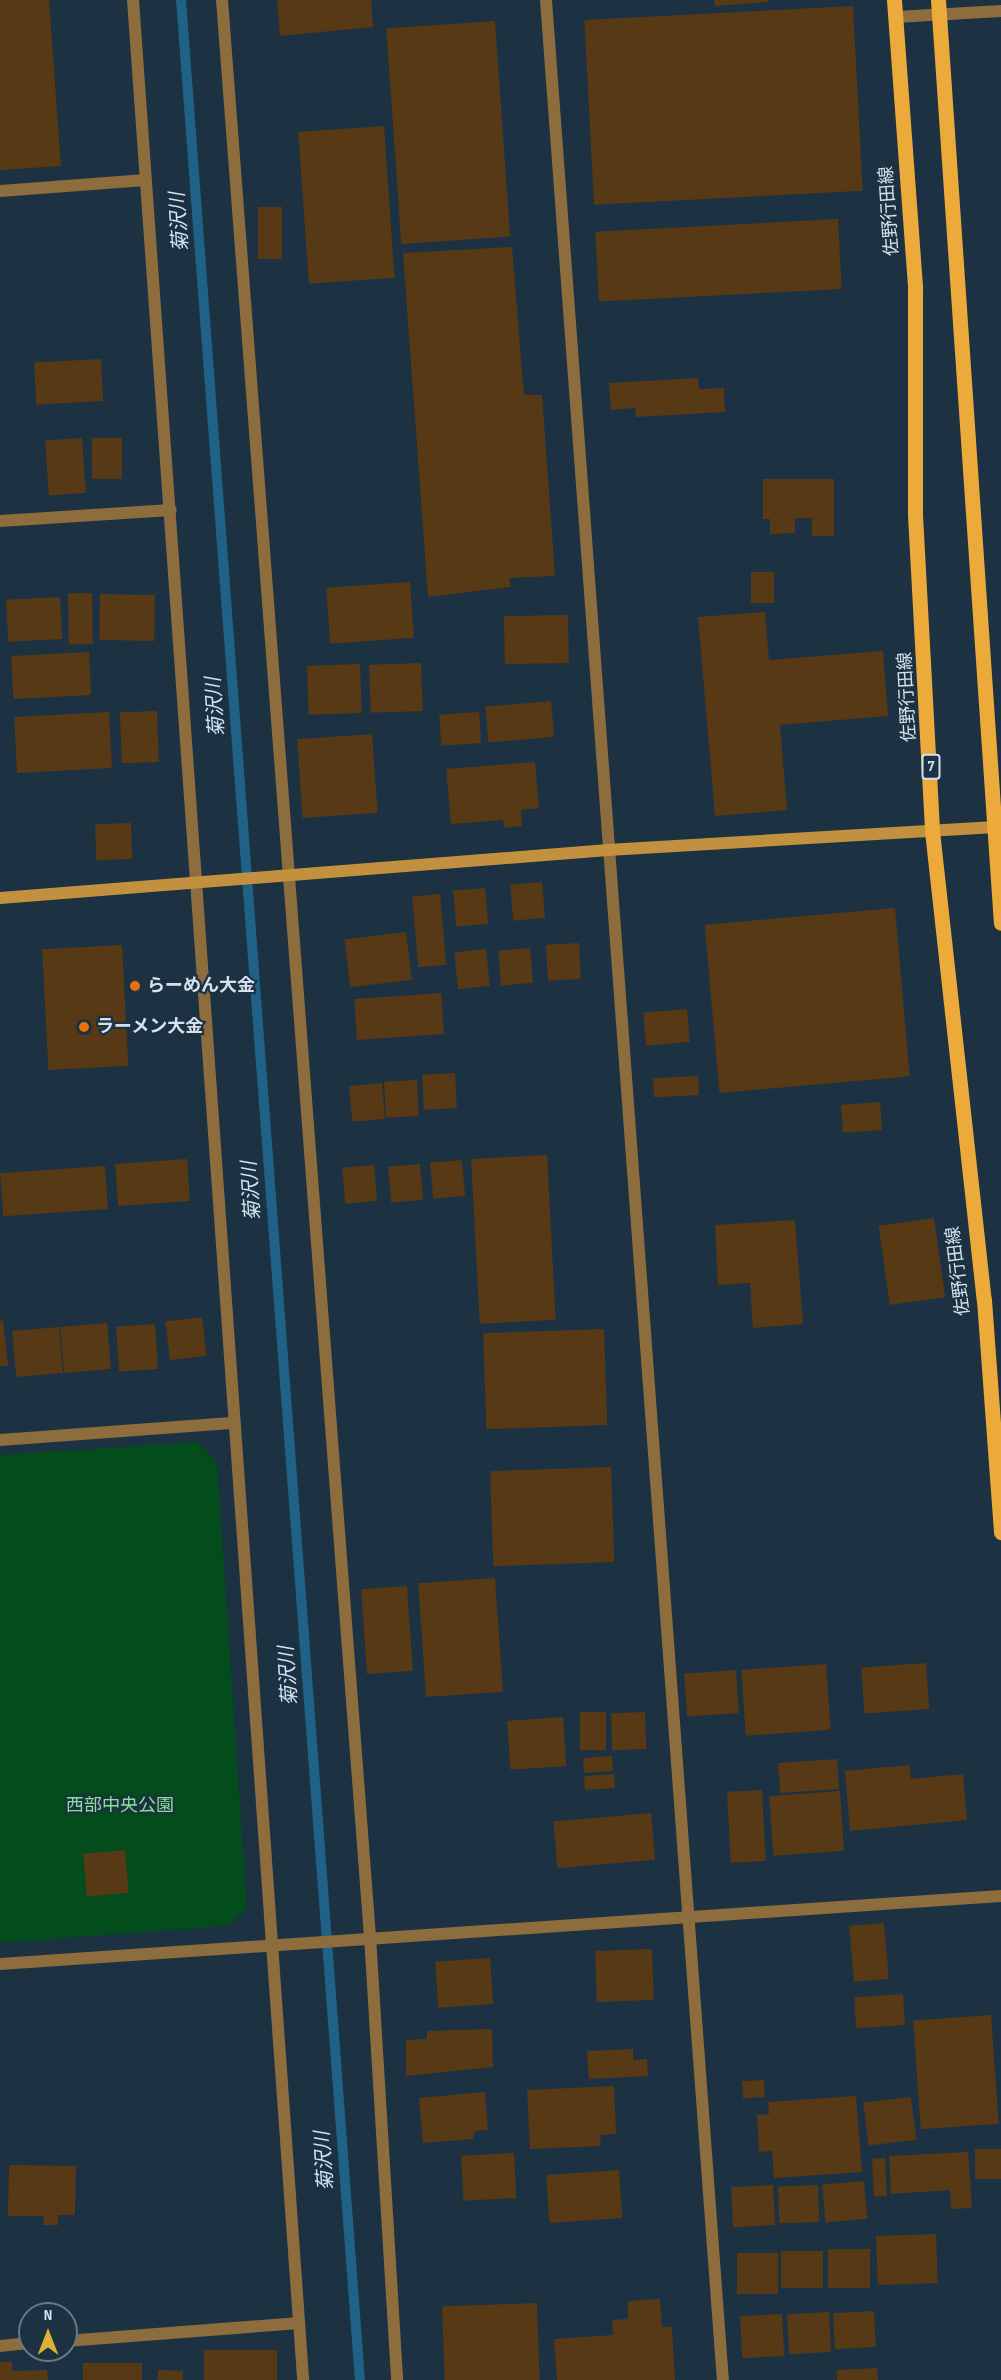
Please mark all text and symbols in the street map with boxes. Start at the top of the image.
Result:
street label: 佐野行田線 [876,165,904,257]
water label: 菊沢川 [166,191,194,253]
street label: 佐野行田線 [895,651,921,743]
water label: 菊沢川 [202,676,230,738]
road number: 7 [920,754,942,780]
place label: らーめん大金 [147,975,255,997]
marker: らーめん大金 [128,979,142,993]
place label: ラーメン大金 [96,1016,204,1038]
marker: ラーメン大金 [77,1020,91,1034]
water label: 菊沢川 [238,1160,266,1222]
street label: 佐野行田線 [943,1225,975,1317]
water label: 菊沢川 [275,1645,303,1707]
park label: 西部中央公園 [66,1795,174,1817]
water label: 菊沢川 [311,2130,339,2192]
north arrow [18,2302,78,2362]
text: N [44,2306,52,2325]

